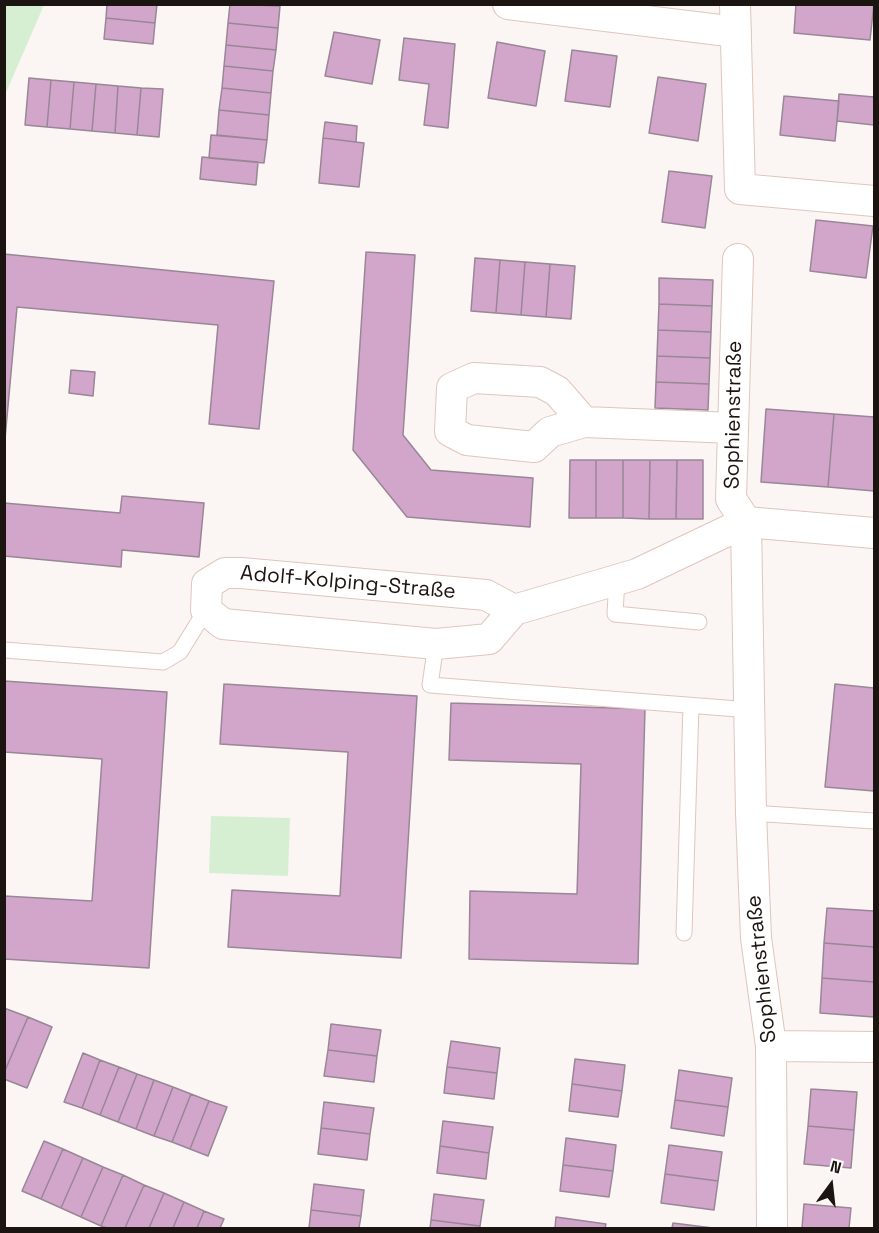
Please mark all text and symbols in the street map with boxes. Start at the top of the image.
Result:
street label: Sophienstraße [720,341,748,489]
street label: Adolf-Kolping-Straße [239,561,457,605]
street label: Sophienstraße [742,894,782,1044]
north arrow [801,1155,861,1215]
text: N [828,1156,844,1179]

